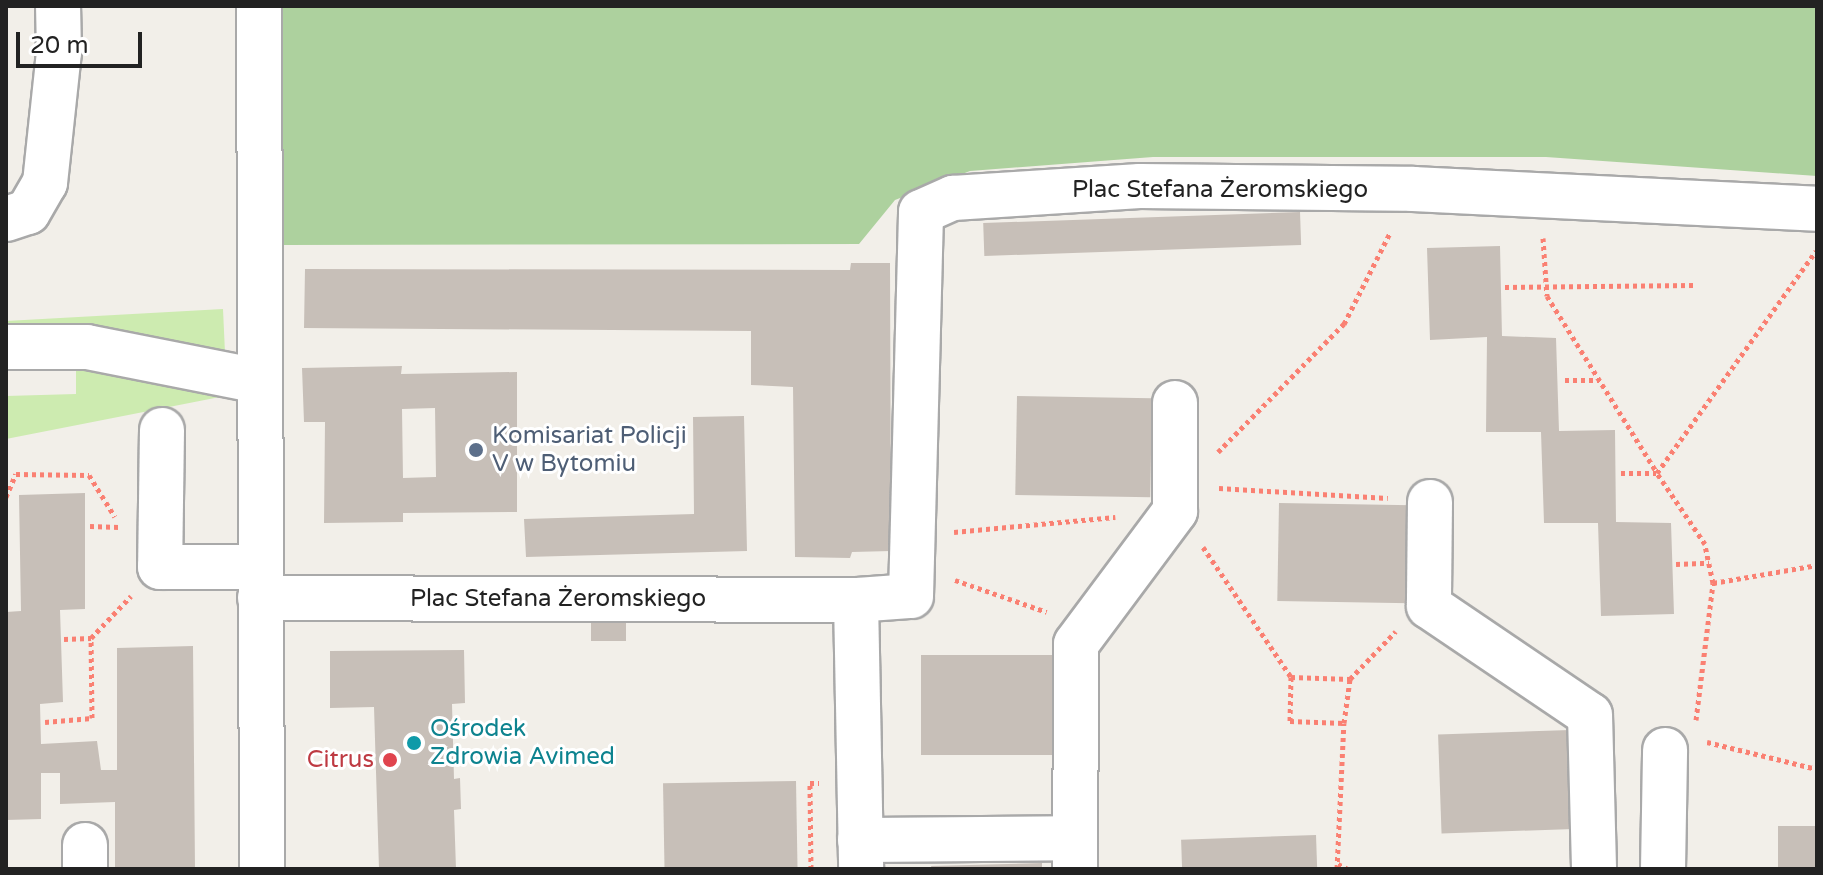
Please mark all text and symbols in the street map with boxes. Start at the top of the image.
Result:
scale bar [20,16,146,66]
text: 20 m [30,31,88,60]
street label: Plac Stefana Żeromskiego [1072,176,1368,204]
place label: Komisariat Policji V w Bytomiu [492,422,687,478]
marker: Komisariat Policji V w Bytomiu [467,441,485,459]
street label: Plac Stefana Żeromskiego [410,585,706,613]
place label: Ośrodek Zdrowia Avimed [430,715,615,771]
marker: Ośrodek Zdrowia Avimed [405,734,423,752]
place label: Citrus [307,746,374,774]
marker: Citrus [381,751,399,769]

